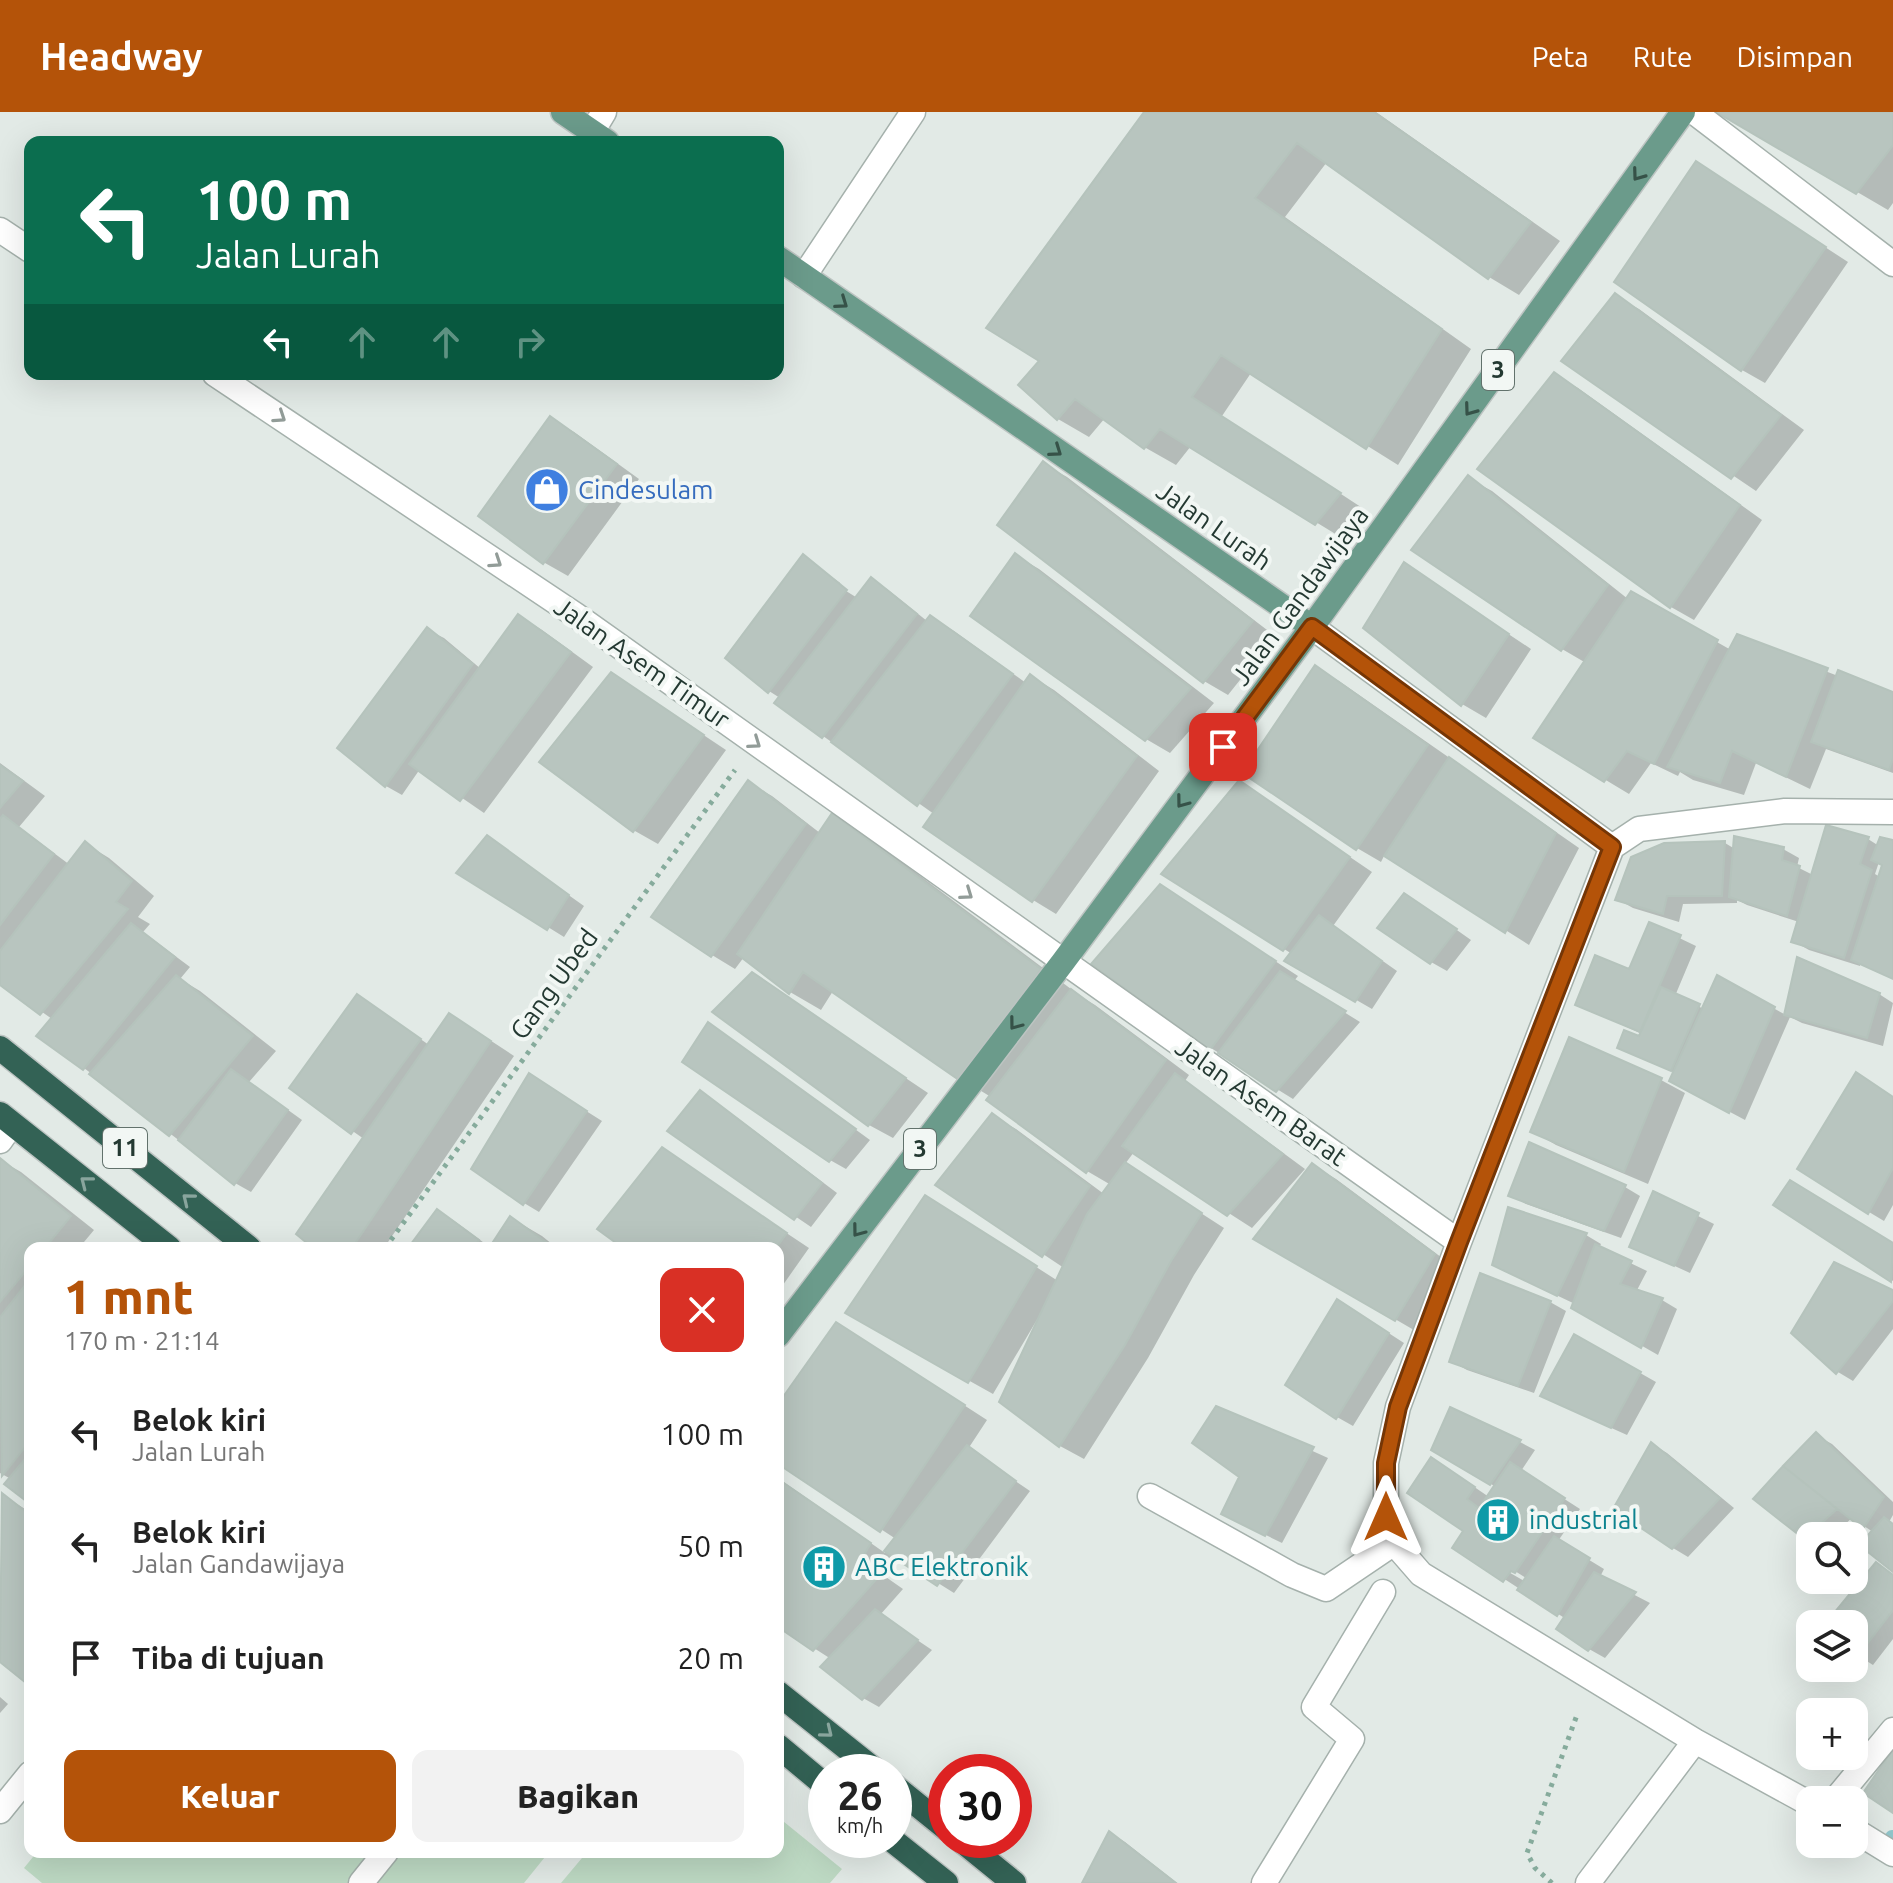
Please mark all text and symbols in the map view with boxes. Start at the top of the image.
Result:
text: Headway [40,35,203,77]
text: Peta [1532,41,1589,72]
text: Rute [1633,41,1693,72]
text: Disimpan [1737,41,1853,72]
one-way arrow [1633,167,1647,181]
icon: left [64,168,168,272]
text: 100 m [196,168,352,231]
text: Jalan Lurah [196,234,381,275]
one-way arrow [834,293,848,308]
icon: left [256,320,300,364]
icon: ahead [340,320,384,364]
icon: ahead [424,320,468,364]
icon: right [508,320,552,364]
road number: 3 [1482,350,1514,390]
one-way arrow [1465,401,1480,415]
one-way arrow [271,408,285,423]
one-way arrow [1048,441,1062,456]
shop icon: Cindesulam [523,466,571,514]
place label: Cindesulam [578,475,713,504]
street label: Jalan Lurah [1151,475,1277,576]
street label: Jalan Gandawijaya [1225,501,1374,690]
one-way arrow [487,552,501,567]
street label: Jalan Asem Timur [549,591,735,734]
pin [1189,713,1257,781]
icon: arrive [1201,725,1245,769]
one-way arrow [746,733,760,748]
one-way arrow [1177,794,1191,808]
one-way arrow [958,884,972,899]
street label: Gang Ubed [504,923,603,1044]
one-way arrow [1011,1015,1025,1030]
street label: Jalan Asem Barat [1170,1032,1352,1171]
road number: 11 [103,1128,147,1168]
road number: 3 [904,1129,936,1169]
one-way arrow [80,1177,95,1192]
one-way arrow [183,1194,197,1209]
one-way arrow [853,1222,867,1237]
button: close [660,1268,744,1352]
text: 1 mnt [64,1269,194,1323]
text: 170 m · 21:14 [64,1326,220,1355]
text: Belok kiri [132,1403,266,1437]
icon: left [64,1412,108,1456]
text: 100 m [660,1417,744,1451]
text: Jalan Lurah [132,1437,265,1466]
position arrow [1344,1475,1428,1559]
building icon: industrial [1474,1496,1522,1544]
place label: industrial [1529,1505,1638,1534]
text: Belok kiri [132,1515,266,1549]
map controls [1796,1522,1868,1858]
button: search [1796,1522,1868,1594]
icon: left [64,1524,108,1568]
text: 50 m [677,1529,744,1563]
building icon: ABC Elektronik [800,1543,848,1591]
text: Jalan Gandawijaya [132,1549,345,1578]
place label: ABC Elektronik [855,1552,1029,1581]
button: layers [1796,1610,1868,1682]
icon: arrive [64,1636,108,1680]
text: Tiba di tujuan [132,1641,325,1675]
text: 20 m [677,1641,744,1675]
button: + [1796,1698,1868,1770]
one-way arrow [818,1723,833,1737]
button: Keluar [64,1750,396,1842]
button: Bagikan [412,1750,744,1842]
speed limit sign: 30 [928,1754,1032,1858]
text: 26 [837,1773,883,1818]
button: − [1796,1786,1868,1858]
text: km/h [837,1814,883,1837]

